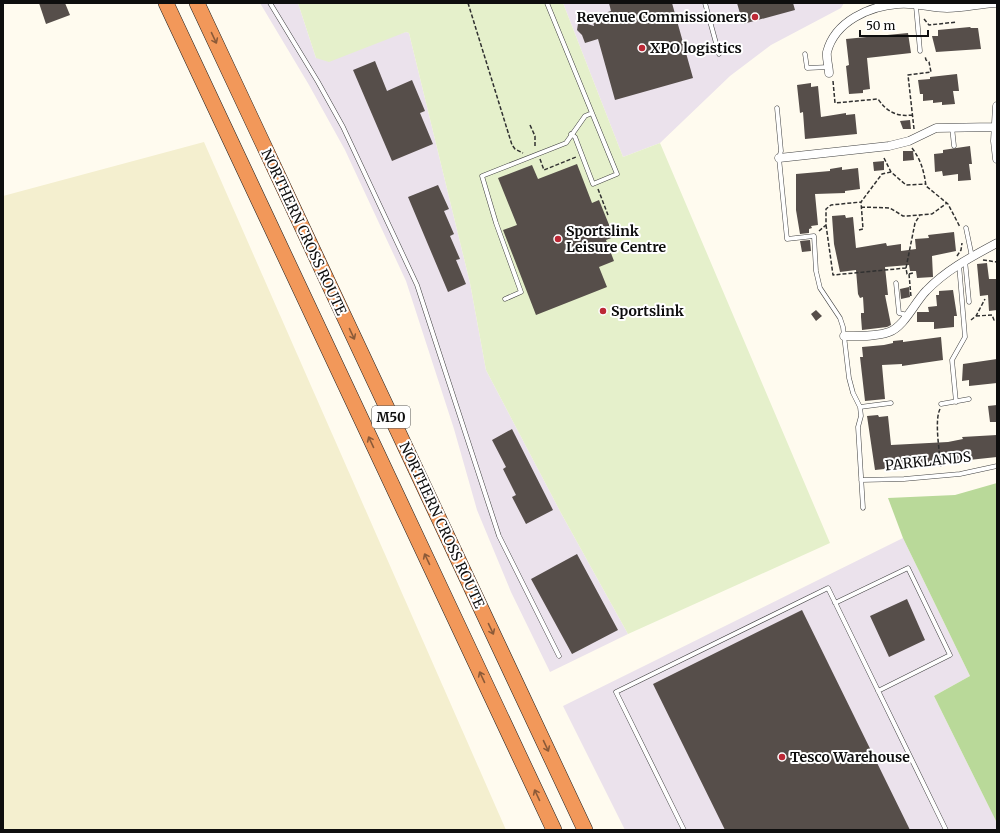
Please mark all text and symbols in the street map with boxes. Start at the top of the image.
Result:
place label: Revenue Commissioners [576,8,747,26]
marker: Revenue Commissioners [750,12,760,22]
scale bar [860,12,928,38]
text: 50 m [866,18,895,33]
one-way arrow [211,32,218,44]
place label: XPO logistics [650,39,742,57]
marker: XPO logistics [637,43,647,53]
street label: NORTHERN CROSS ROUTE [257,146,351,318]
place label: Sportslink Leisure Centre [566,222,666,256]
marker: Sportslink Leisure Centre [553,234,563,244]
place label: Sportslink [611,302,685,320]
marker: Sportslink [598,306,608,316]
one-way arrow [349,327,356,339]
road number: M50 [372,406,410,428]
one-way arrow [367,436,374,448]
street label: NORTHERN CROSS ROUTE [395,439,489,611]
street label: PARKLANDS [884,448,972,474]
one-way arrow [423,554,430,566]
one-way arrow [488,622,495,634]
one-way arrow [478,671,485,683]
one-way arrow [543,740,550,752]
place label: Tesco Warehouse [790,748,910,766]
marker: Tesco Warehouse [777,752,787,762]
one-way arrow [533,789,540,801]

